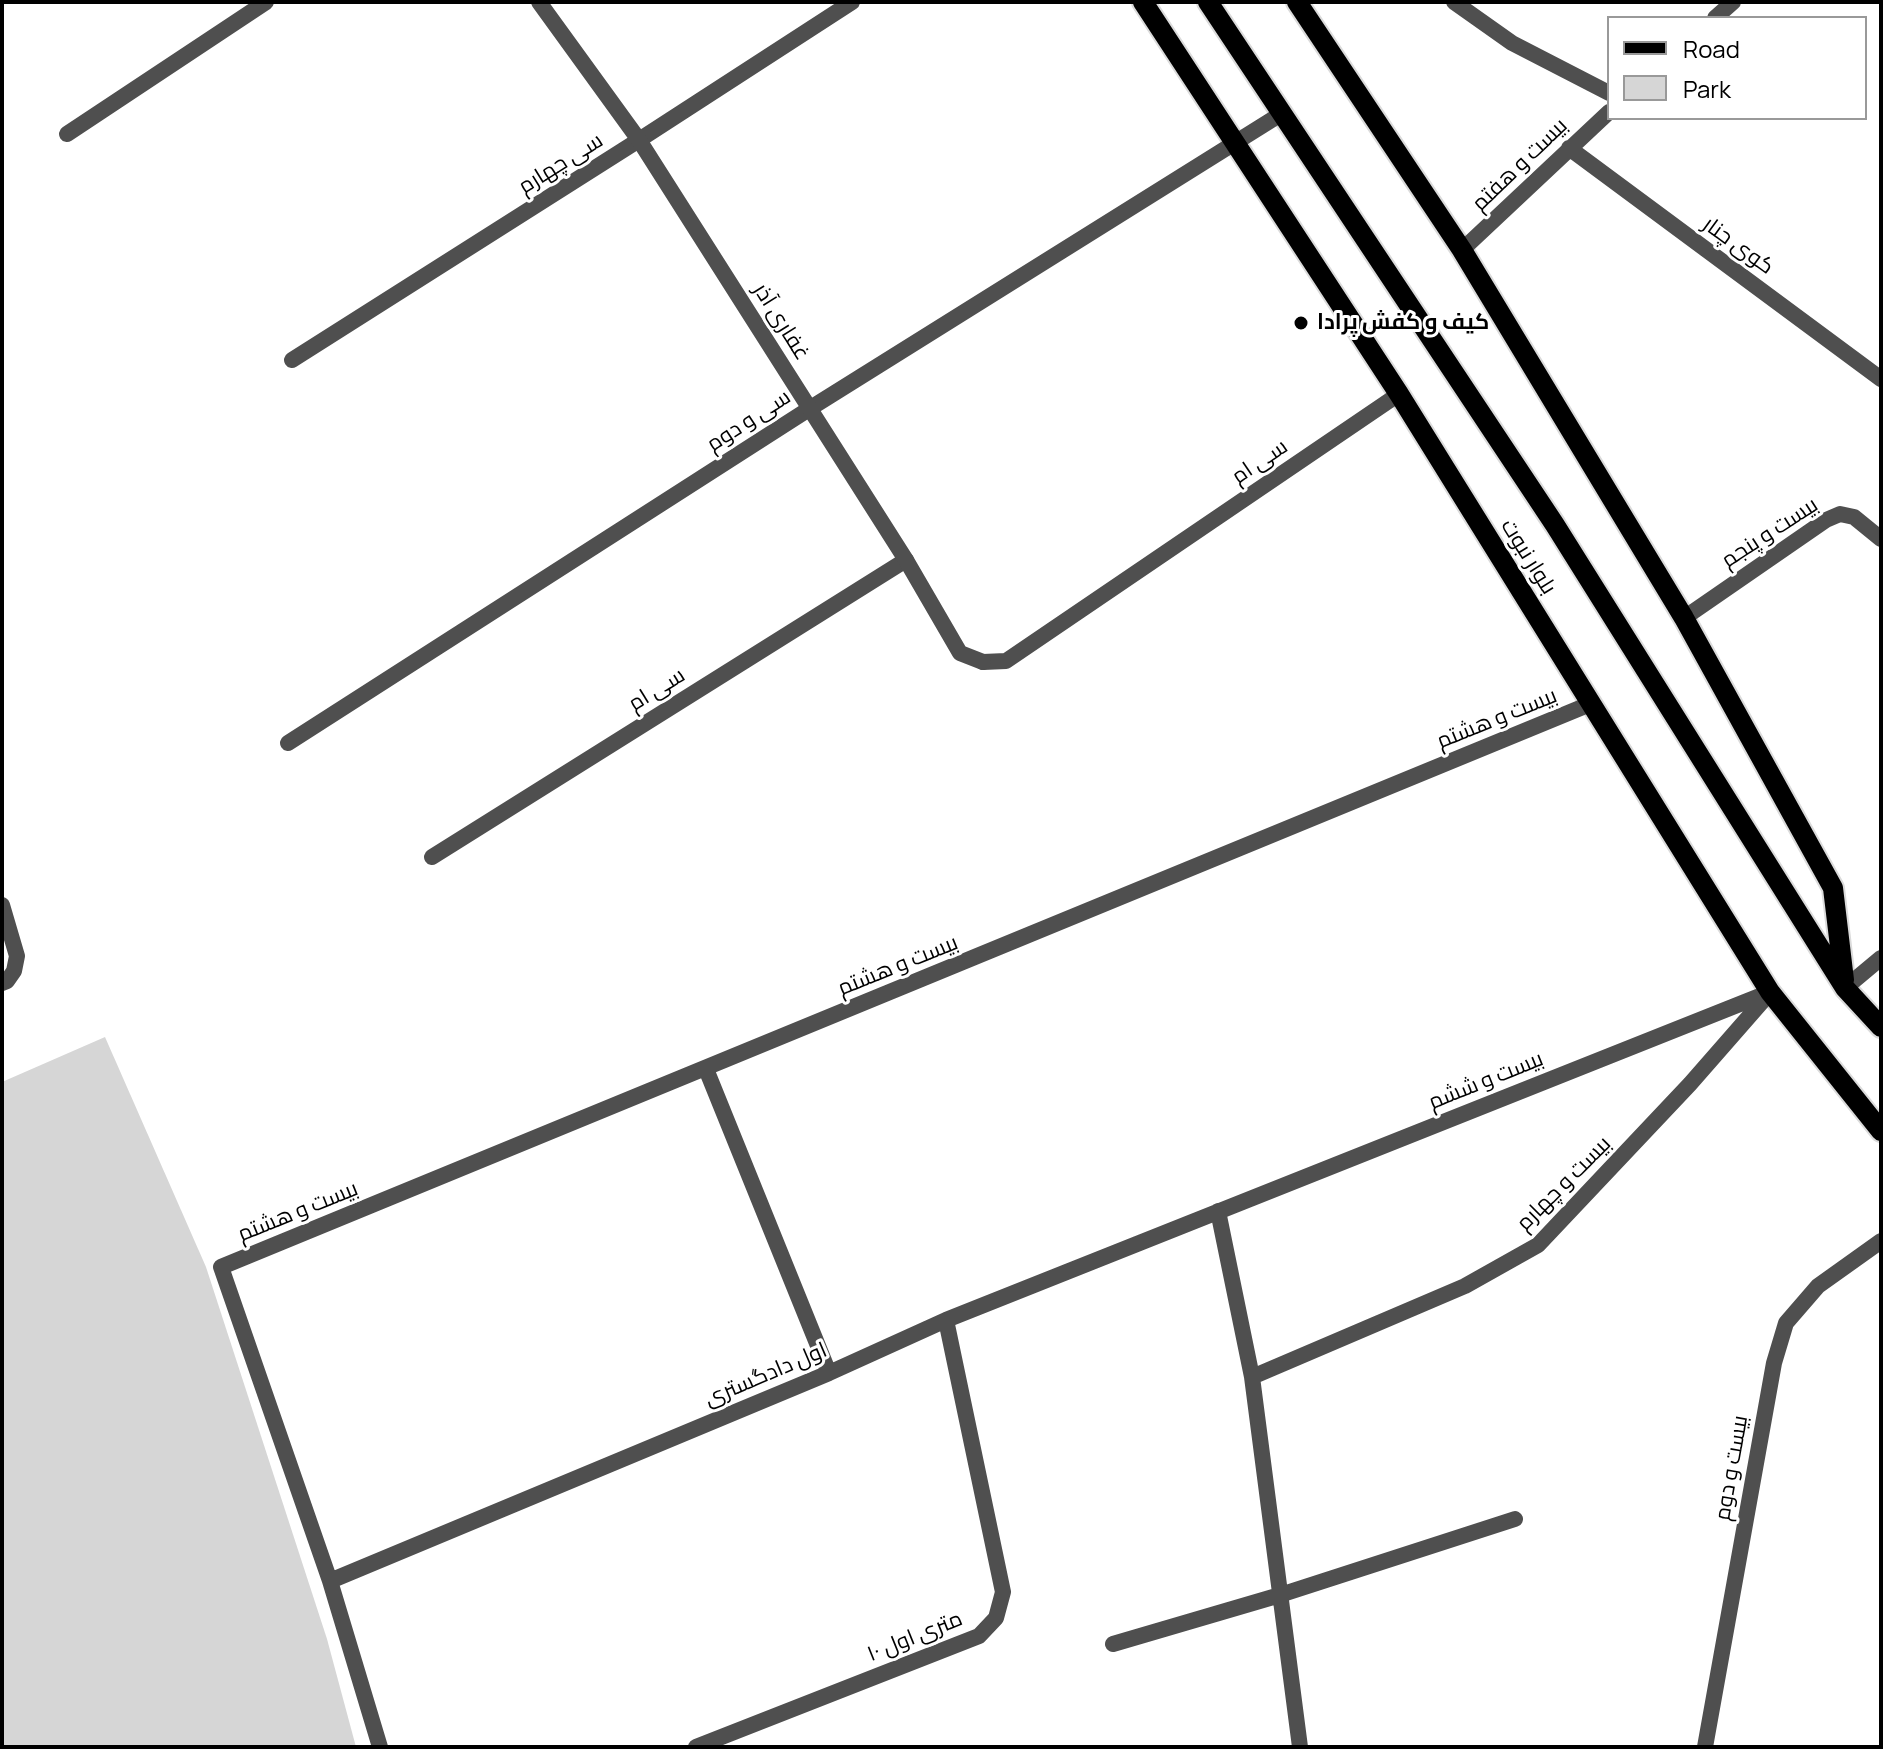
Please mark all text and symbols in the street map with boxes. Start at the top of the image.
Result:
legend [1607,16,1867,120]
text: Road [1683,32,1740,65]
text: Park [1683,72,1731,105]
street label: بیست و هفتم [1467,113,1573,217]
street label: سی چهارم [514,128,608,200]
street label: کوی چنار [1697,211,1779,281]
street label: غفاری آذر [747,279,815,365]
place label: کیف و کفش پرادا [1317,310,1489,336]
marker: کیف و کفش پرادا [1292,314,1310,332]
street label: سی و دوم [702,384,796,458]
street label: سی ام [1227,434,1293,490]
street label: بیست و پنجم [1717,492,1823,574]
street label: بلوار نبوت [1495,514,1561,600]
street label: سی ام [624,662,690,718]
street label: بیست و هشتم [1433,683,1561,755]
street label: بیست و هشتم [834,930,962,1002]
street label: بیست و ششم [1425,1046,1547,1116]
street label: بیست و چهارم [1511,1131,1617,1237]
street label: بیست و هشتم [234,1176,362,1248]
street label: اول دادگستری [701,1337,831,1413]
street label: بیست و دوم [1710,1413,1754,1523]
street label: ۱۰ متری اول [863,1606,967,1668]

